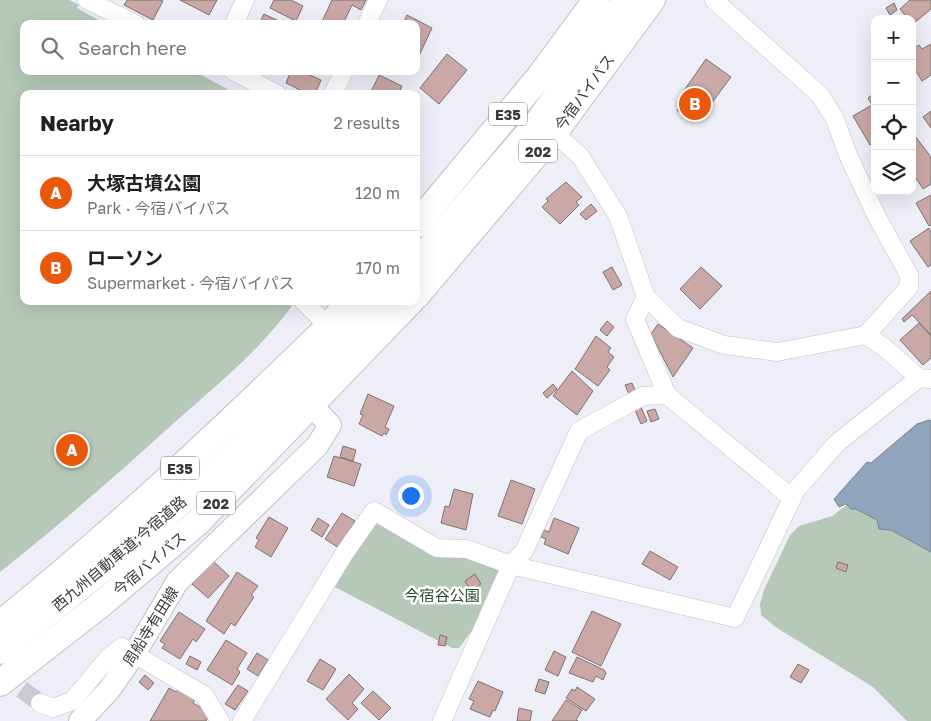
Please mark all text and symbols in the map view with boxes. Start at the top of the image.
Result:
map controls [871,15,916,195]
button: + [871,15,916,60]
search box [20,20,420,75]
icon: search [38,34,66,62]
text: Search here [78,36,187,59]
street label: 今宿バイパス [550,50,618,134]
button: − [871,60,916,105]
pin: B [679,85,711,123]
road number: E35 [489,102,527,126]
button: locate [871,105,916,150]
text: Nearby [40,110,114,136]
text: 2 results [334,113,400,133]
road number: 202 [519,140,557,162]
button: layers [871,150,916,195]
text: 大塚古墳公園 [87,171,201,194]
text: A [50,183,62,203]
text: 120 m [355,183,400,203]
text: Park · 今宿バイパス [87,198,230,218]
text: ローソン [87,246,163,269]
text: B [50,258,62,278]
text: 170 m [356,258,400,278]
text: Supermarket · 今宿バイパス [87,273,295,293]
pin: A [56,431,88,469]
road number: E35 [161,456,199,479]
your location [398,483,424,509]
street label: 西九州自動車道;今宿道路 [48,492,190,614]
road number: 202 [197,492,235,514]
street label: 今宿バイパス [109,527,189,599]
street label: 周船寺有田線 [119,583,181,669]
park label: 今宿谷公園 [404,586,480,604]

